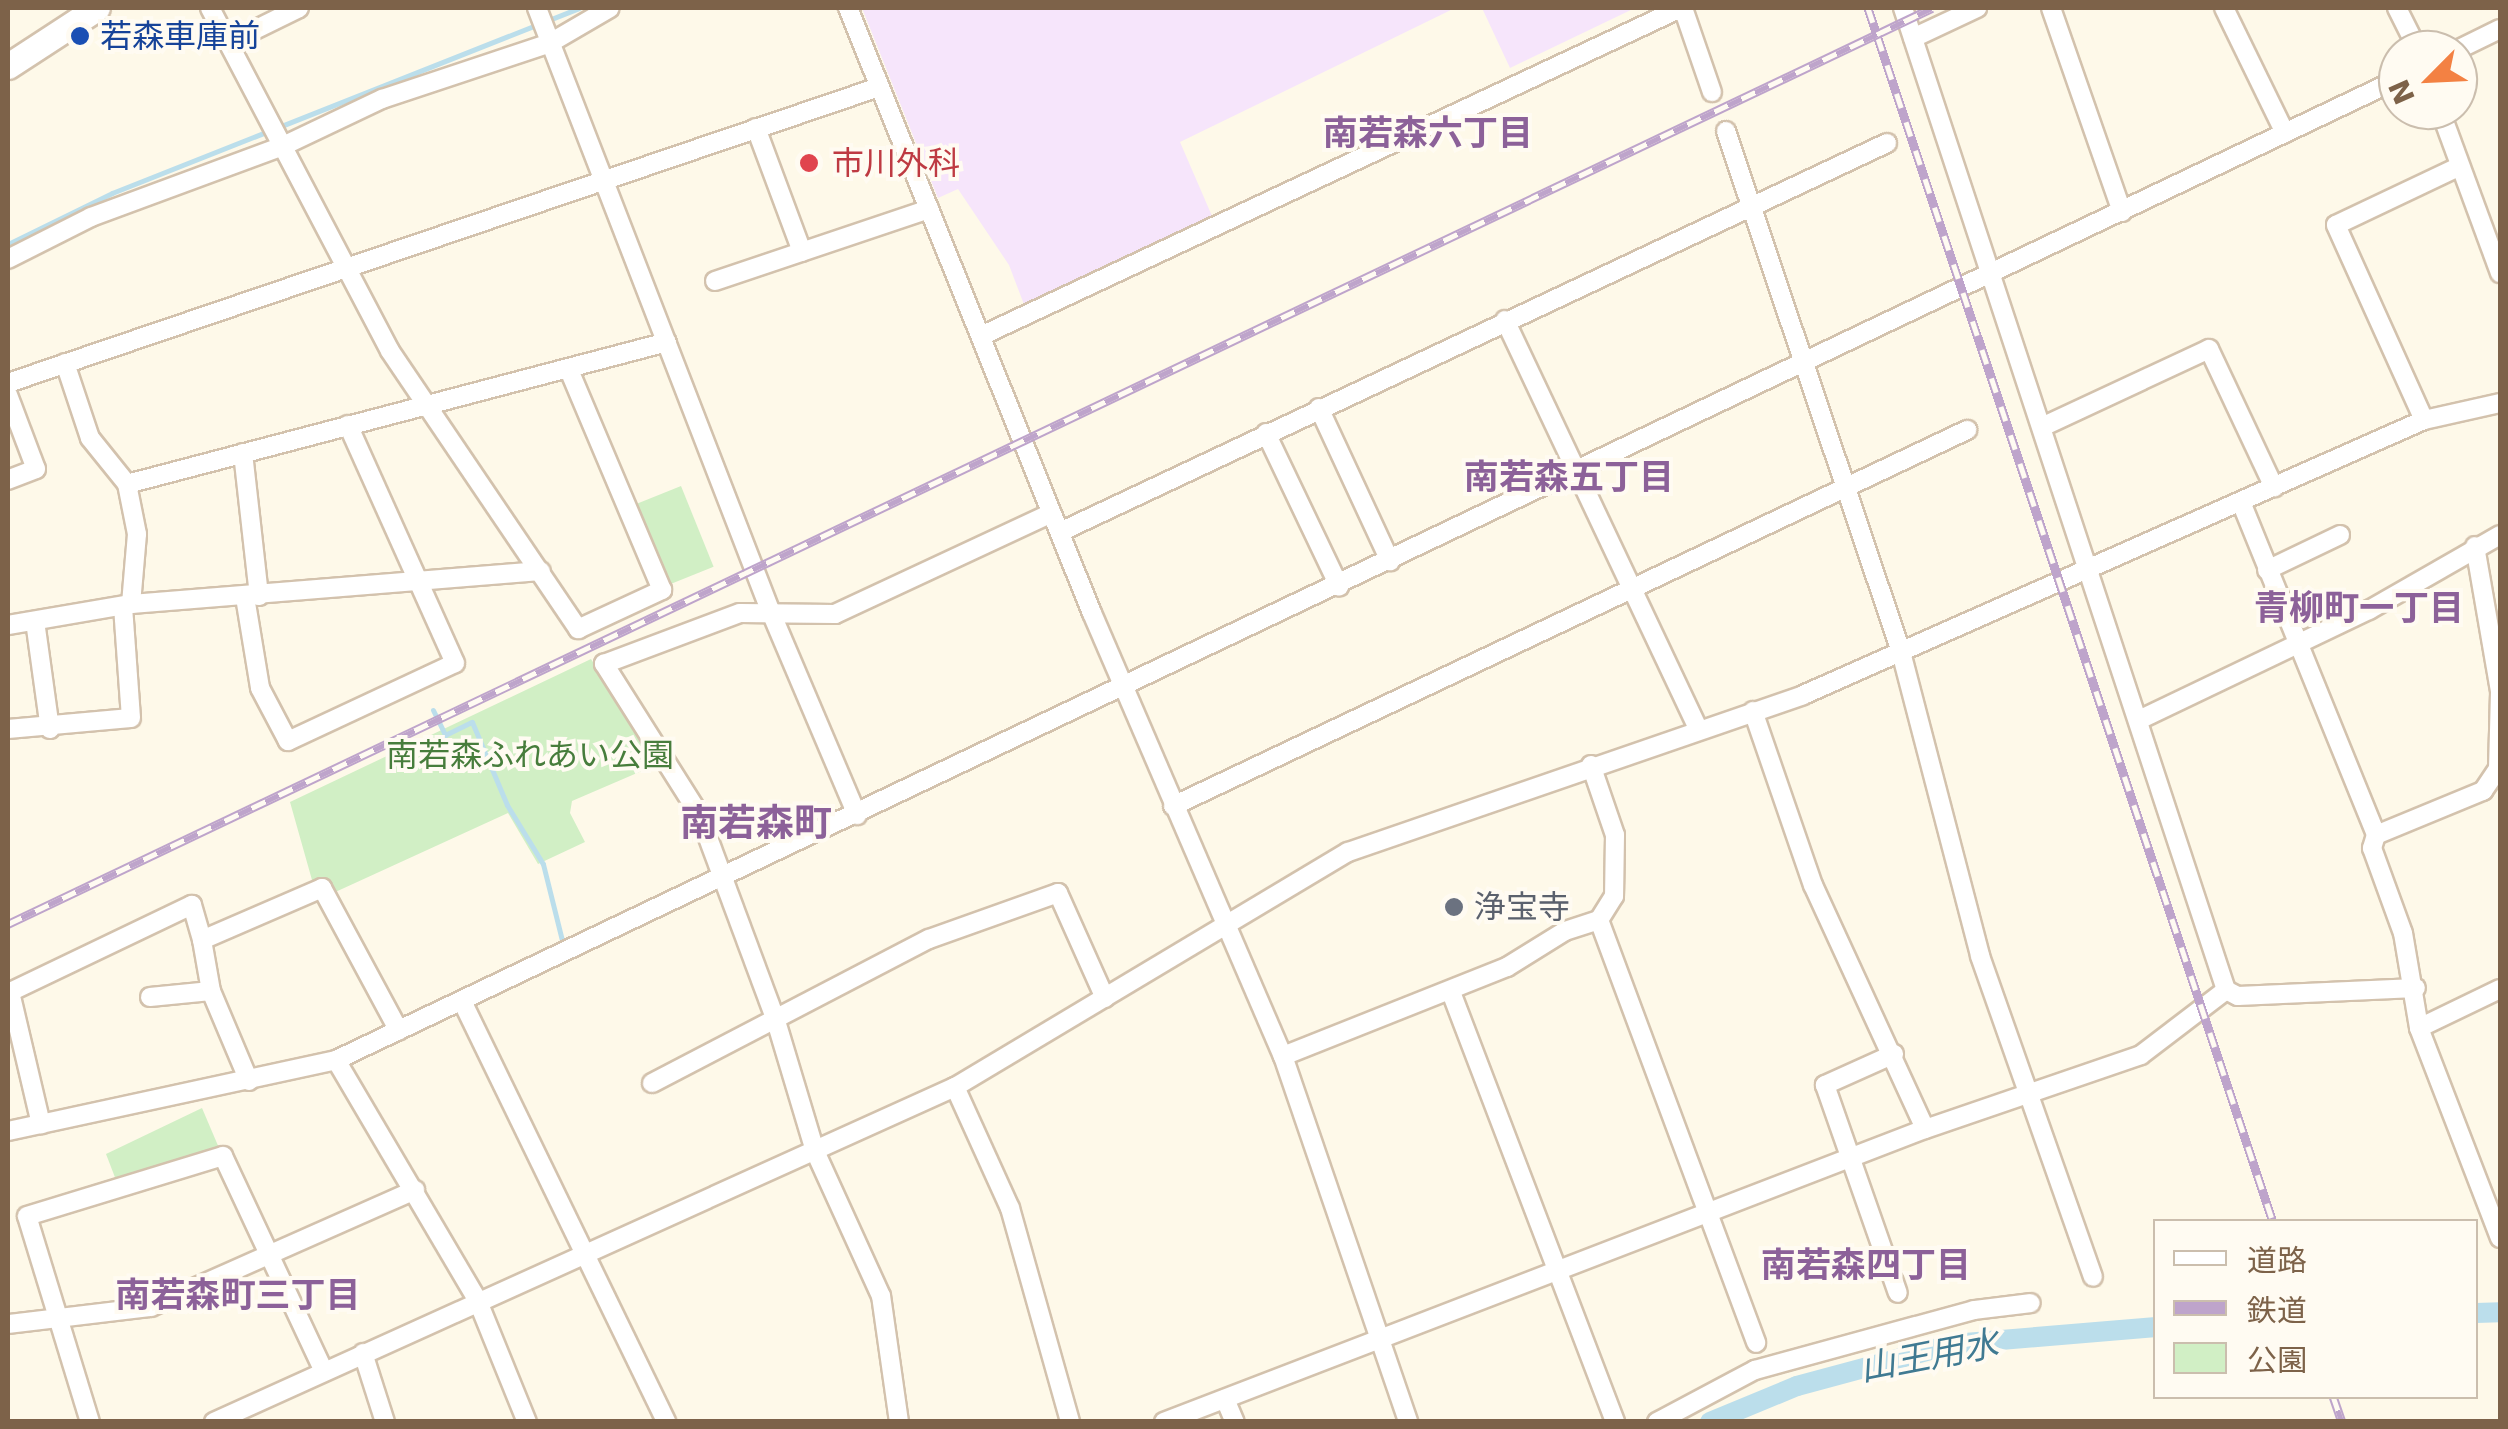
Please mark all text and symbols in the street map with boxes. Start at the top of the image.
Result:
place label: 若森車庫前 [100,17,260,55]
marker: 若森車庫前 [69,25,91,47]
north arrow [2378,30,2478,130]
text: N [2382,74,2422,109]
district label: 南若森六丁目 [1323,112,1533,154]
place label: 市川外科 [832,144,960,182]
marker: 市川外科 [796,150,822,176]
district label: 南若森五丁目 [1464,456,1674,498]
district label: 青柳町一丁目 [2254,587,2464,629]
park label: 南若森ふれあい公園 [386,736,674,774]
district label: 南若森町 [680,801,832,847]
place label: 浄宝寺 [1474,888,1570,926]
marker: 浄宝寺 [1443,896,1465,918]
legend [2153,1219,2478,1399]
text: 道路 [2247,1243,2307,1278]
district label: 南若森四丁目 [1761,1244,1971,1286]
district label: 南若森町三丁目 [116,1274,360,1316]
text: 鉄道 [2247,1293,2307,1328]
water label: 山王用水 [1856,1322,2002,1390]
text: 公園 [2247,1343,2307,1378]

